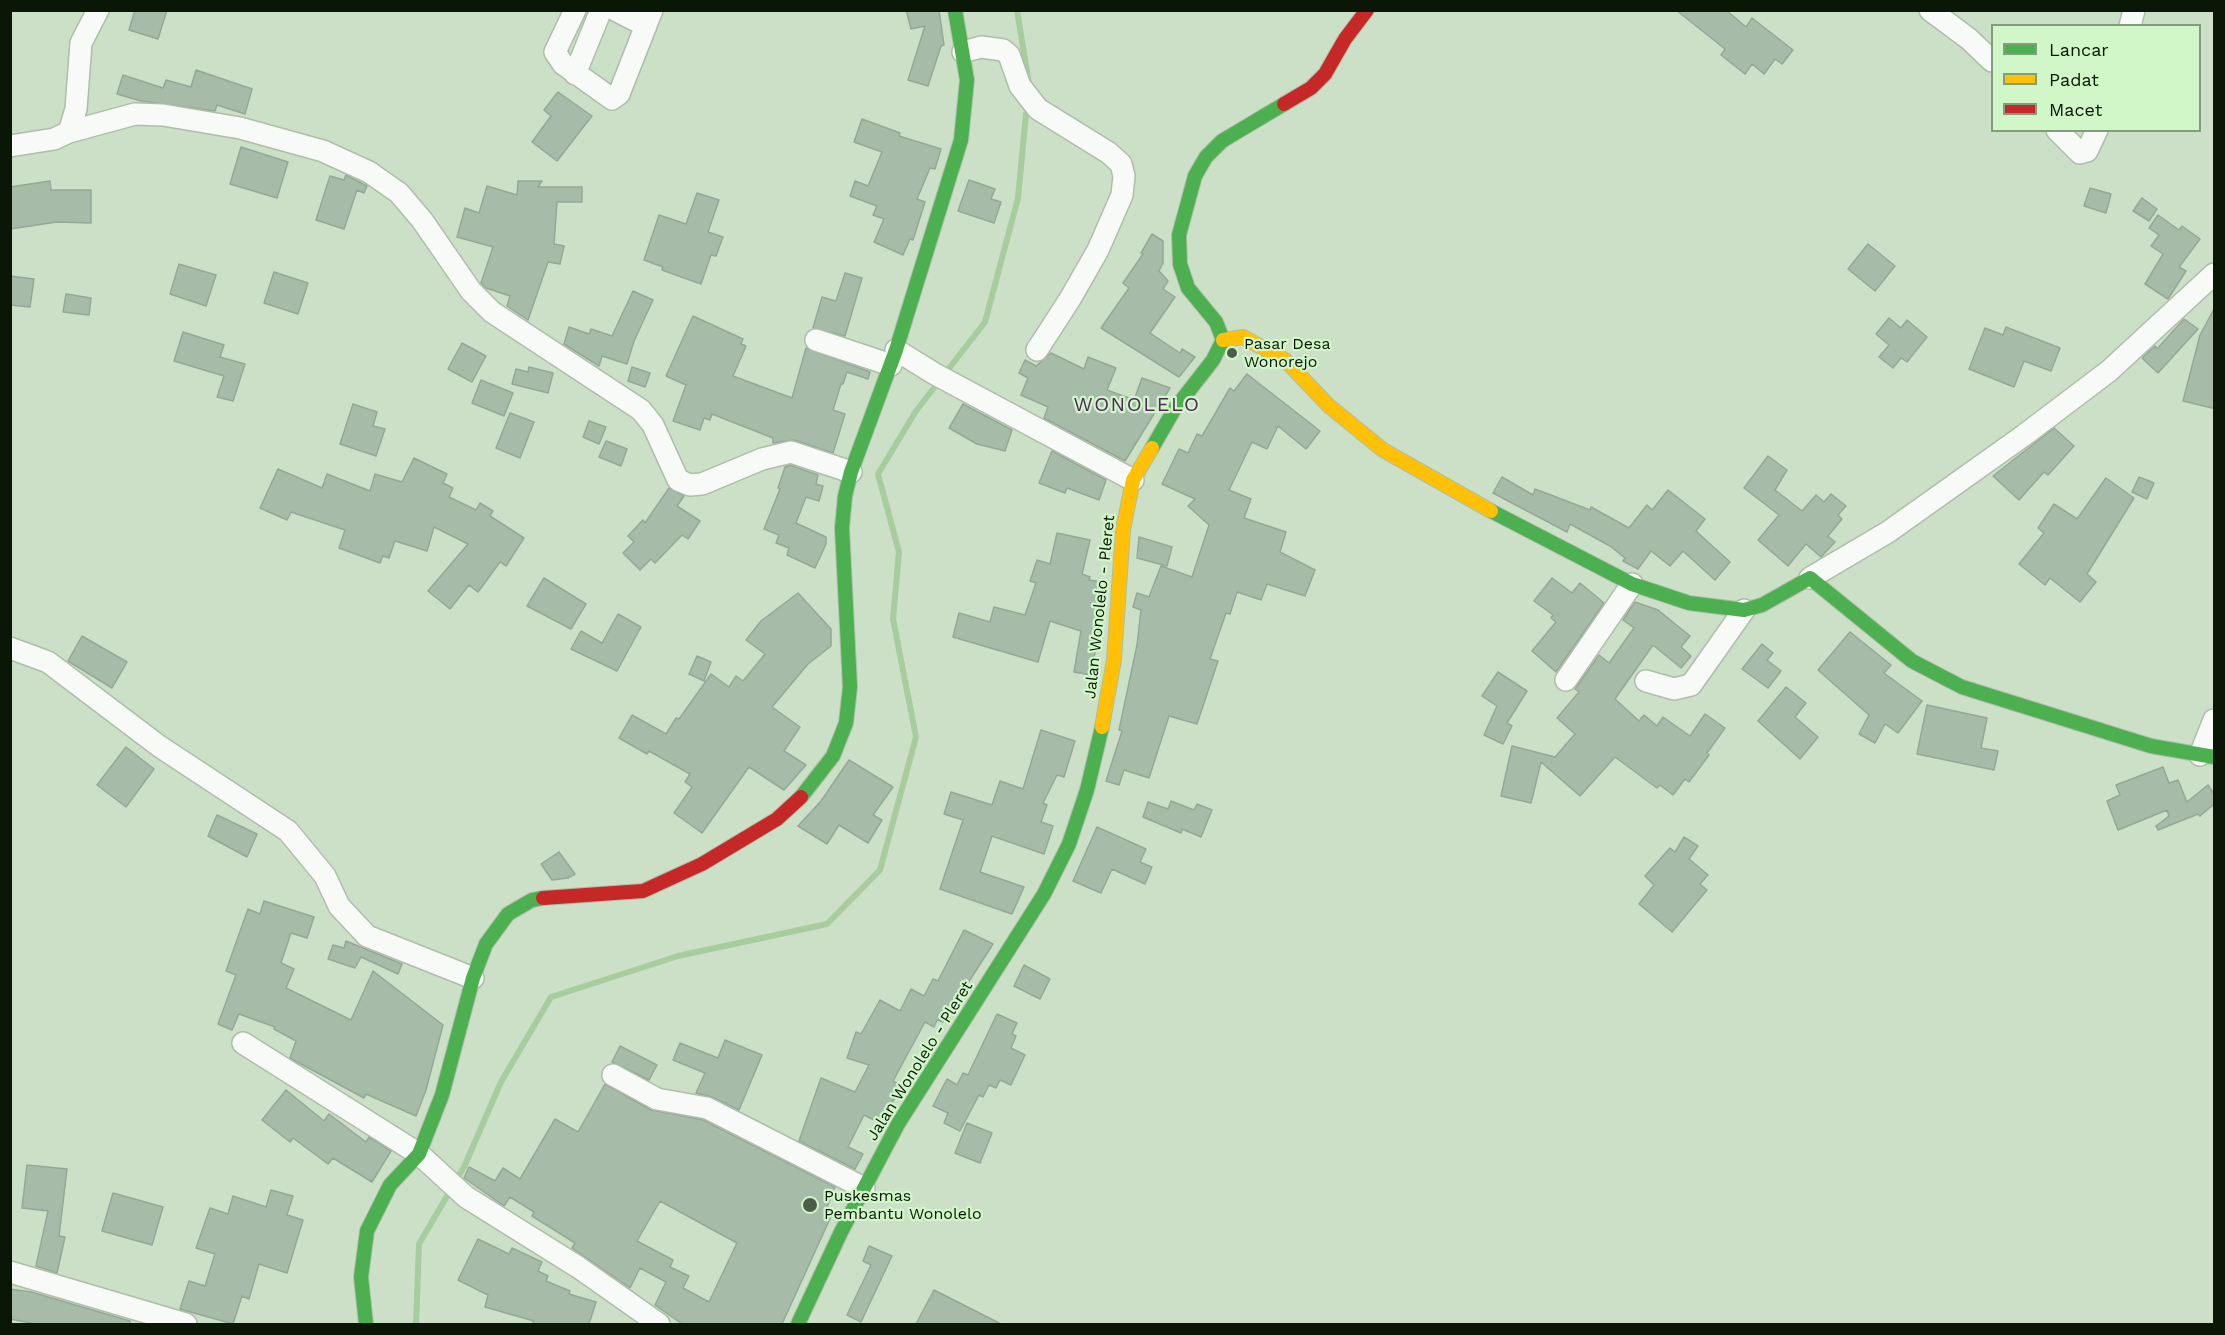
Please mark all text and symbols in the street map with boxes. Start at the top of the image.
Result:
legend [1991,24,2201,132]
text: Lancar [2049,39,2109,60]
text: Padat [2049,69,2099,90]
text: Macet [2049,99,2102,120]
place label: Pasar Desa Wonorejo [1244,334,1331,372]
marker: Pasar Desa Wonorejo [1225,346,1239,360]
district label: WONOLELO [1074,393,1200,417]
street label: Jalan Wonolelo - Pleret [1081,514,1119,700]
street label: Jalan Wonolelo - Pleret [863,978,977,1144]
place label: Puskesmas Pembantu Wonolelo [824,1186,982,1224]
marker: Puskesmas Pembantu Wonolelo [801,1196,819,1214]

